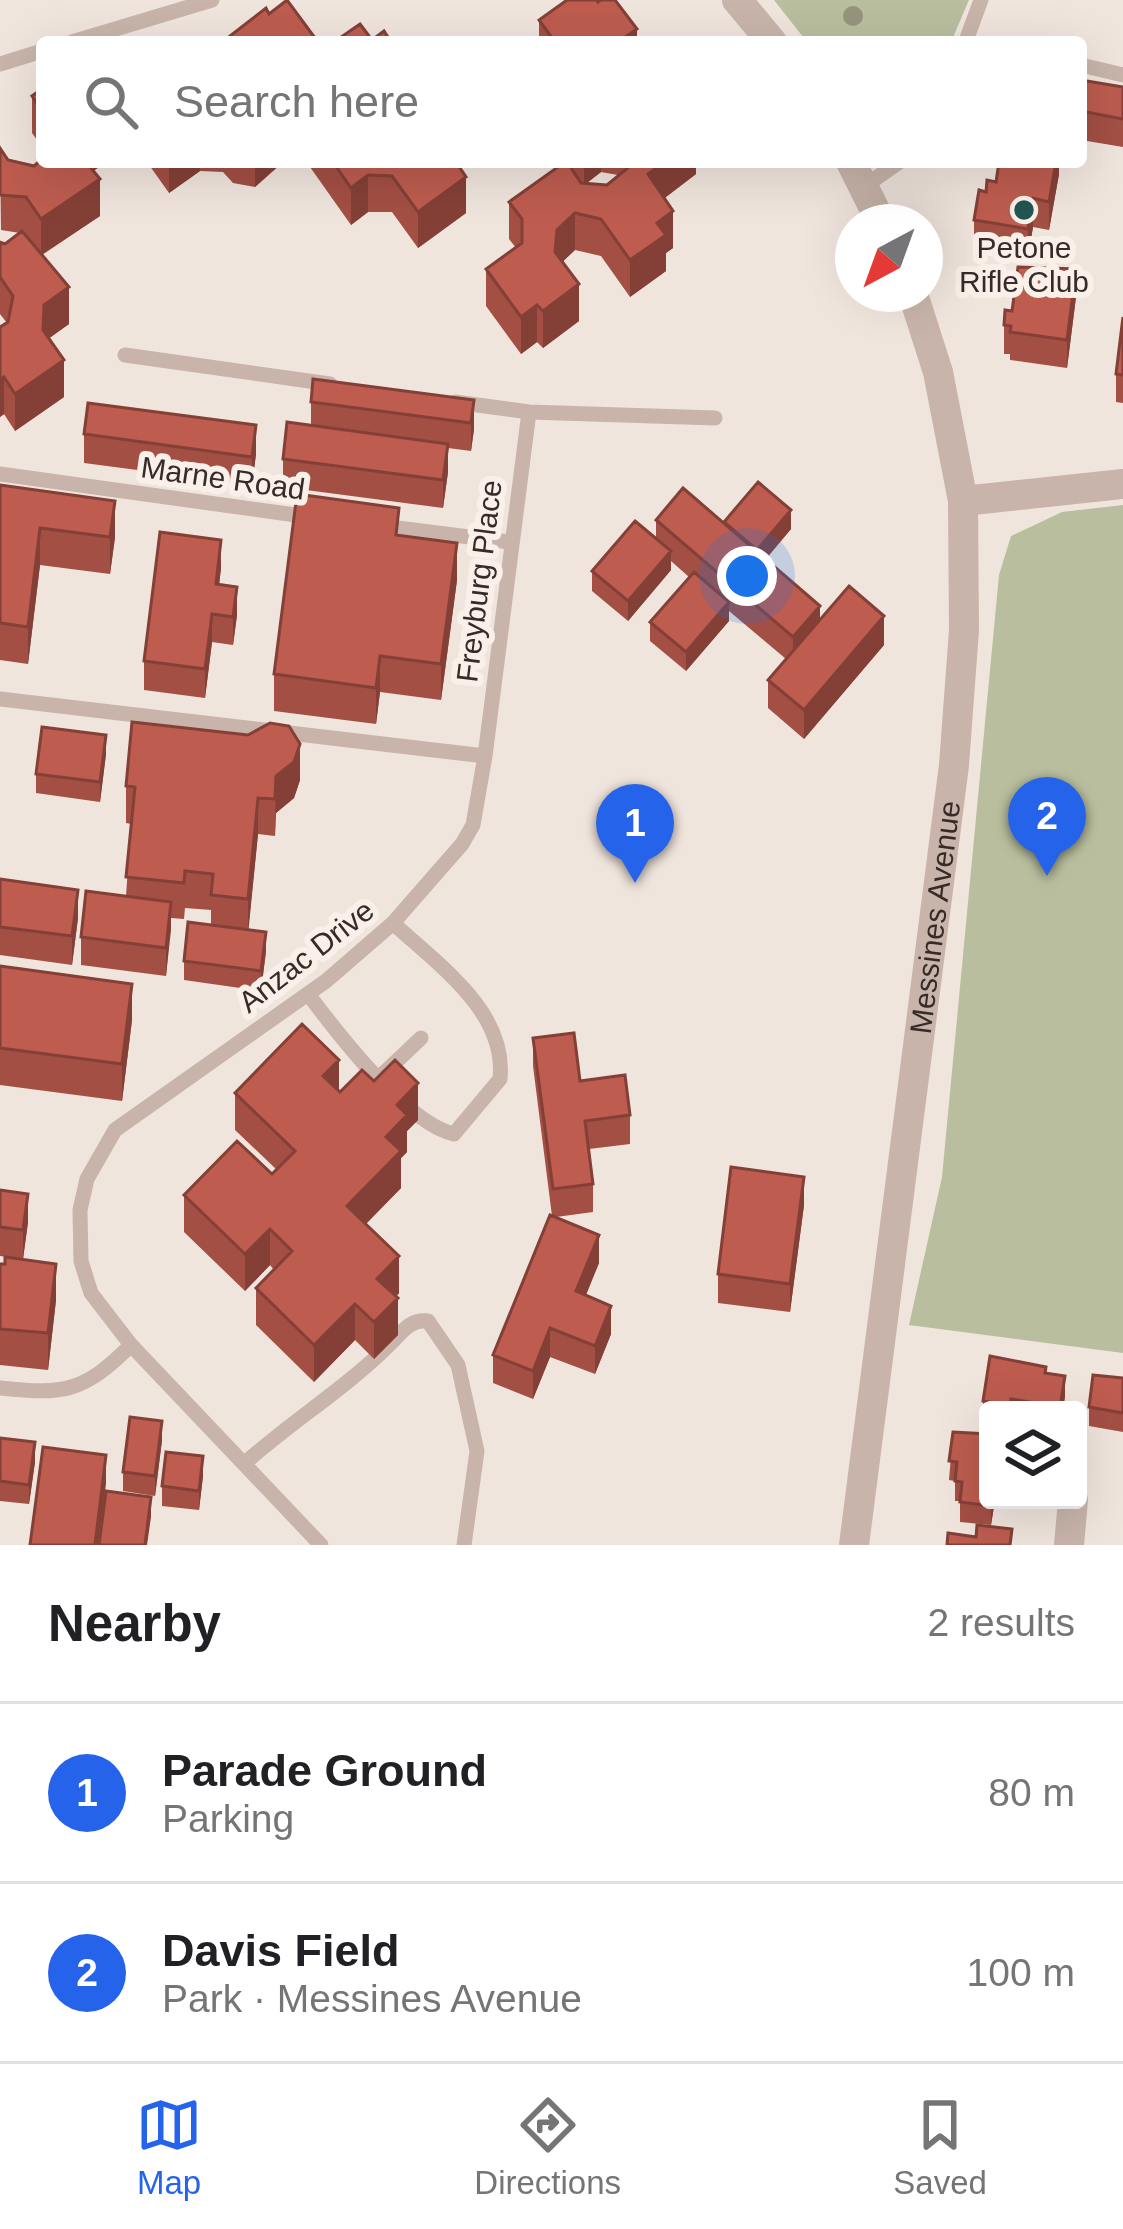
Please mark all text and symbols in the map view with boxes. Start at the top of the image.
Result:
search box [36,36,1087,168]
icon: search [78,69,144,135]
text: Search here [174,76,419,127]
marker: Petone Rifle Club [1011,197,1037,223]
north arrow [835,204,943,312]
place label: Petone Rifle Club [959,231,1089,298]
street label: Marne Road [139,450,307,506]
street label: Freyburg Place [450,478,508,684]
your location [717,546,777,606]
pin: 2 [1008,777,1086,876]
pin: 1 [596,784,674,883]
street label: Messines Avenue [903,799,966,1036]
street label: Anzac Drive [232,893,380,1019]
map controls [979,1401,1087,1509]
button: layers [979,1401,1087,1509]
text: Nearby [48,1595,221,1652]
text: 2 results [928,1601,1075,1644]
text: Parade Ground [162,1745,487,1796]
text: 1 [76,1771,98,1814]
text: 80 m [988,1771,1075,1814]
text: Parking [162,1797,294,1840]
text: Davis Field [162,1925,400,1976]
text: 2 [76,1951,98,1994]
text: 100 m [967,1951,1075,1994]
text: Park · Messines Avenue [162,1977,582,2020]
tab: Map [136,2092,202,2202]
tab: Directions [474,2092,621,2202]
tab: Saved [893,2092,987,2202]

